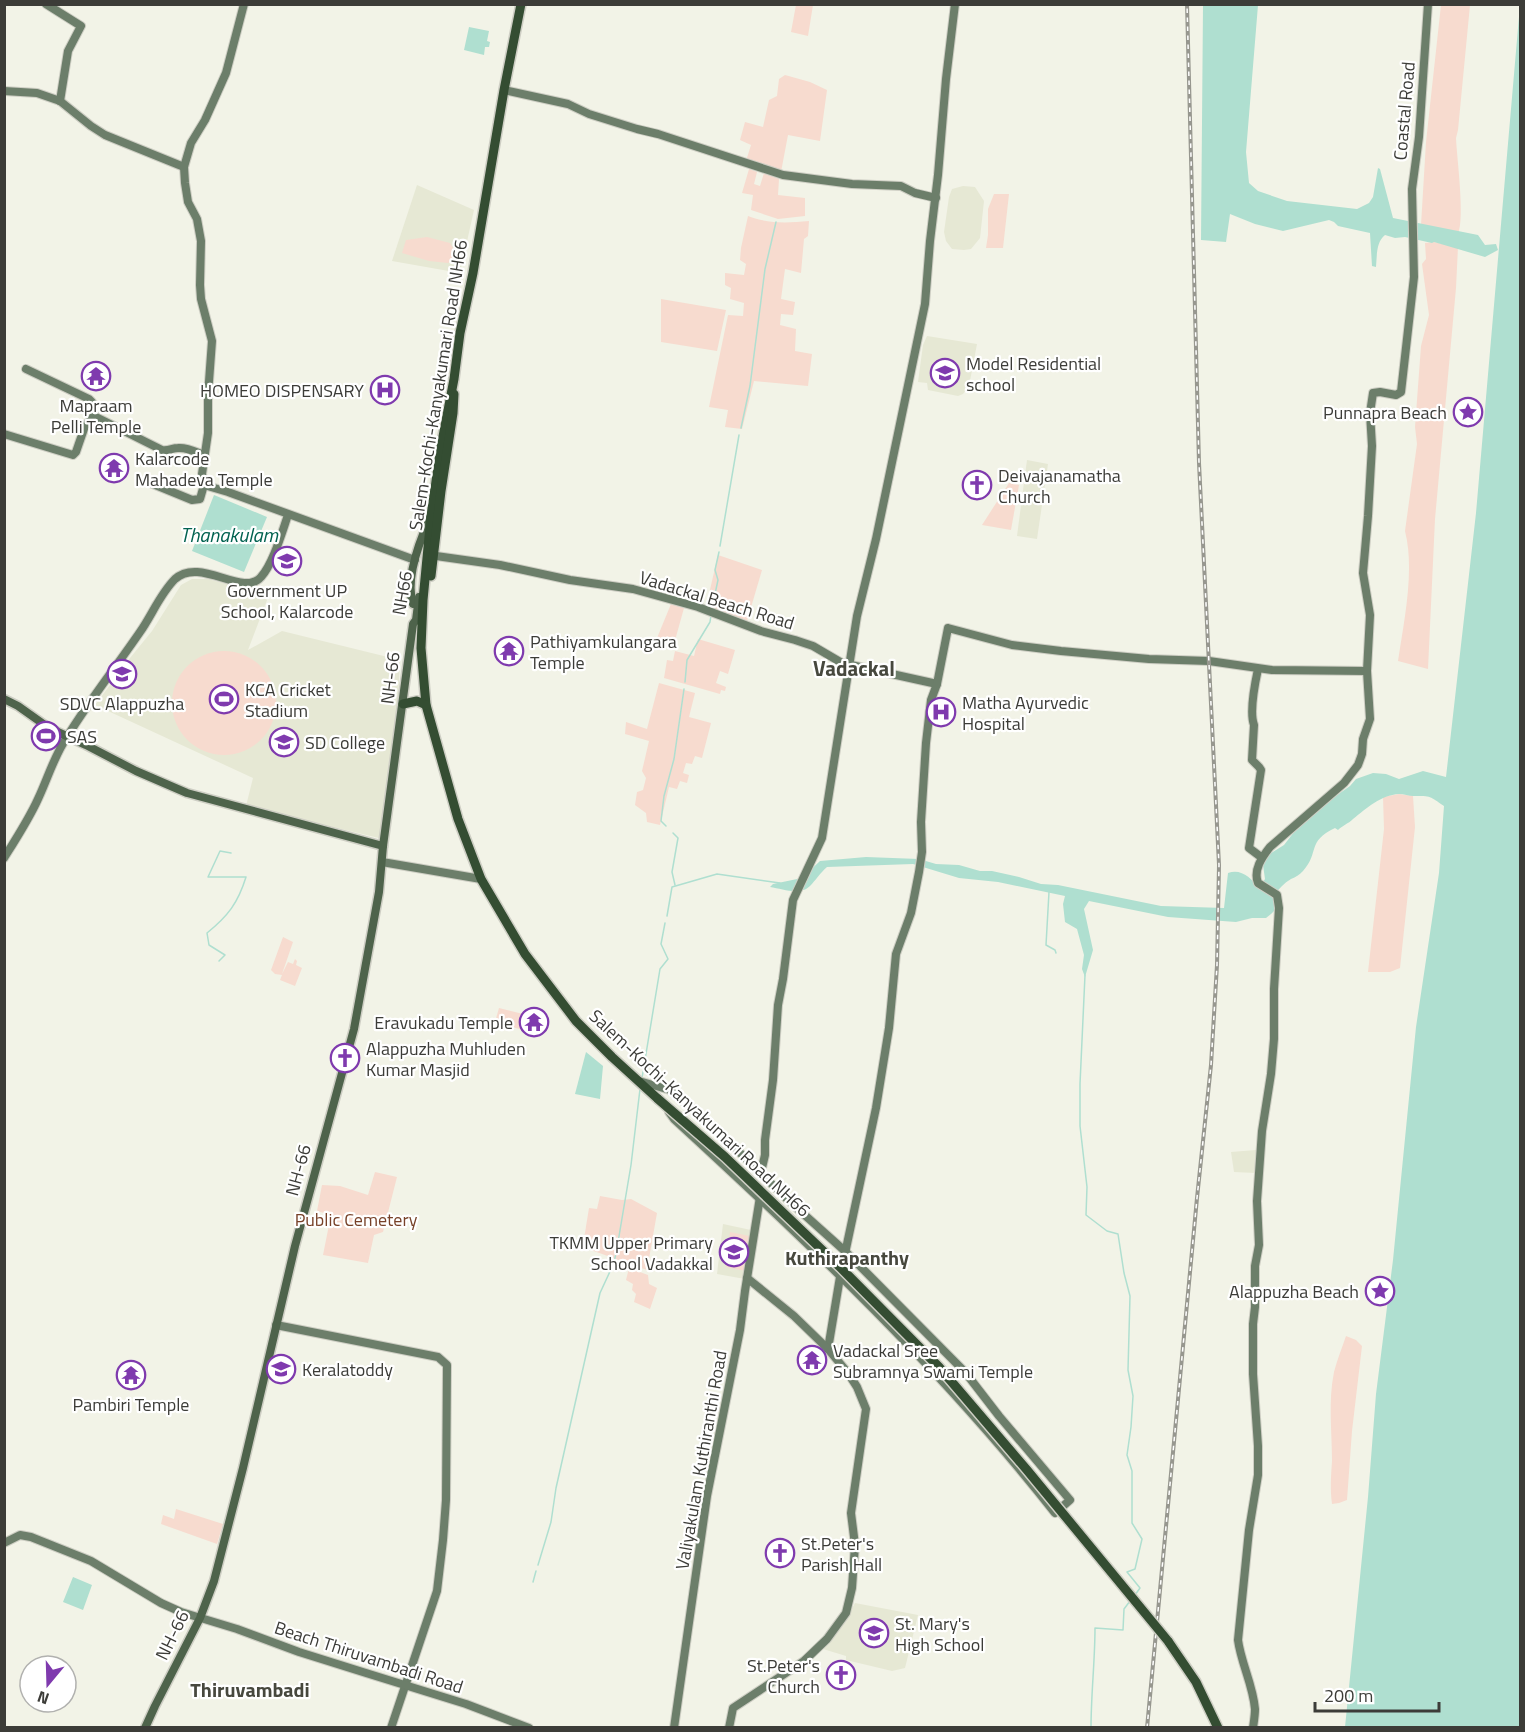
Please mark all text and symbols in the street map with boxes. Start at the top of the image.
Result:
street label: Coastal Road [1386,61,1422,161]
street label: Salem-Kochi-Kanyakumari Road NH66 [402,238,474,532]
place label: Model Residential school [966,350,1101,398]
school or university icon: Model Residential school [929,357,961,389]
temple icon: Mapraam Pelli Temple [80,360,112,392]
hospital icon: HOMEO DISPENSARY [369,374,401,406]
place label: HOMEO DISPENSARY [200,377,364,404]
place label: Mapraam Pelli Temple [51,392,141,440]
place icon: Punnapra Beach [1452,396,1484,428]
place label: Punnapra Beach [1323,399,1447,426]
place label: Kalarcode Mahadeva Temple [135,445,272,493]
temple icon: Kalarcode Mahadeva Temple [98,452,130,484]
place label: Deivajanamatha Church [998,462,1121,510]
church icon: Deivajanamatha Church [961,469,993,501]
water label: Thanakulam [180,519,278,550]
school or university icon: Government UP School, Kalarcode [271,545,303,577]
street label: Vadackal Beach Road [636,564,798,636]
street label: NH66 [385,569,419,617]
place label: Government UP School, Kalarcode [221,577,353,625]
place label: Pathiyamkulangara Temple [530,628,677,676]
temple icon: Pathiyamkulangara Temple [493,635,525,667]
street label: NH-66 [373,650,407,706]
district label: Vadackal [813,652,895,684]
school or university icon: SDVC Alappuzha [106,658,138,690]
place label: KCA Cricket Stadium [245,676,332,724]
sports icon: KCA Cricket Stadium [208,683,240,715]
place label: Matha Ayurvedic Hospital [962,689,1089,737]
place label: SDVC Alappuzha [60,690,184,717]
hospital icon: Matha Ayurvedic Hospital [925,696,957,728]
sports icon: SAS [30,720,62,752]
place label: SAS [67,723,97,750]
school or university icon: SD College [268,726,300,758]
place label: SD College [305,729,385,756]
street label: Salem-Kochi-Kanyakumari Road NH66 [583,1003,817,1223]
temple icon: Eravukadu Temple [518,1006,550,1038]
place label: Eravukadu Temple [374,1009,513,1036]
place label: Alappuzha Muhluden Kumar Masjid [366,1035,526,1083]
church icon: Alappuzha Muhluden Kumar Masjid [329,1042,361,1074]
street label: NH-66 [278,1141,318,1199]
park label: Public Cemetery [295,1206,418,1233]
place label: TKMM Upper Primary School Vadakkal [549,1229,713,1277]
school or university icon: TKMM Upper Primary School Vadakkal [718,1236,750,1268]
district label: Kuthirapanthy [785,1242,909,1273]
place icon: Alappuzha Beach [1364,1275,1396,1307]
place label: Alappuzha Beach [1229,1278,1359,1305]
place label: Vadackal Sree Subramnya Swami Temple [833,1337,1033,1385]
temple icon: Vadackal Sree Subramnya Swami Temple [796,1344,828,1376]
street label: Valiyakulam Kuthiranthi Road [668,1348,734,1572]
school or university icon: Keralatoddy [265,1353,297,1385]
place label: Keralatoddy [302,1356,393,1383]
temple icon: Pambiri Temple [115,1359,147,1391]
place label: Pambiri Temple [73,1391,189,1418]
place label: St.Peter's Parish Hall [801,1530,882,1578]
church icon: St.Peter's Parish Hall [764,1537,796,1569]
street label: NH-66 [148,1606,196,1664]
place label: St. Mary's High School [895,1610,984,1658]
street label: Beach Thiruvambadi Road [271,1614,467,1700]
school or university icon: St. Mary's High School [858,1617,890,1649]
place label: St.Peter's Church [747,1652,820,1700]
north arrow [18,1654,78,1714]
church icon: St.Peter's Church [825,1659,857,1691]
district label: Thiruvambadi [190,1674,310,1705]
scale bar [1315,1675,1440,1713]
text: 200 m [1324,1682,1373,1709]
text: N [34,1685,52,1711]

